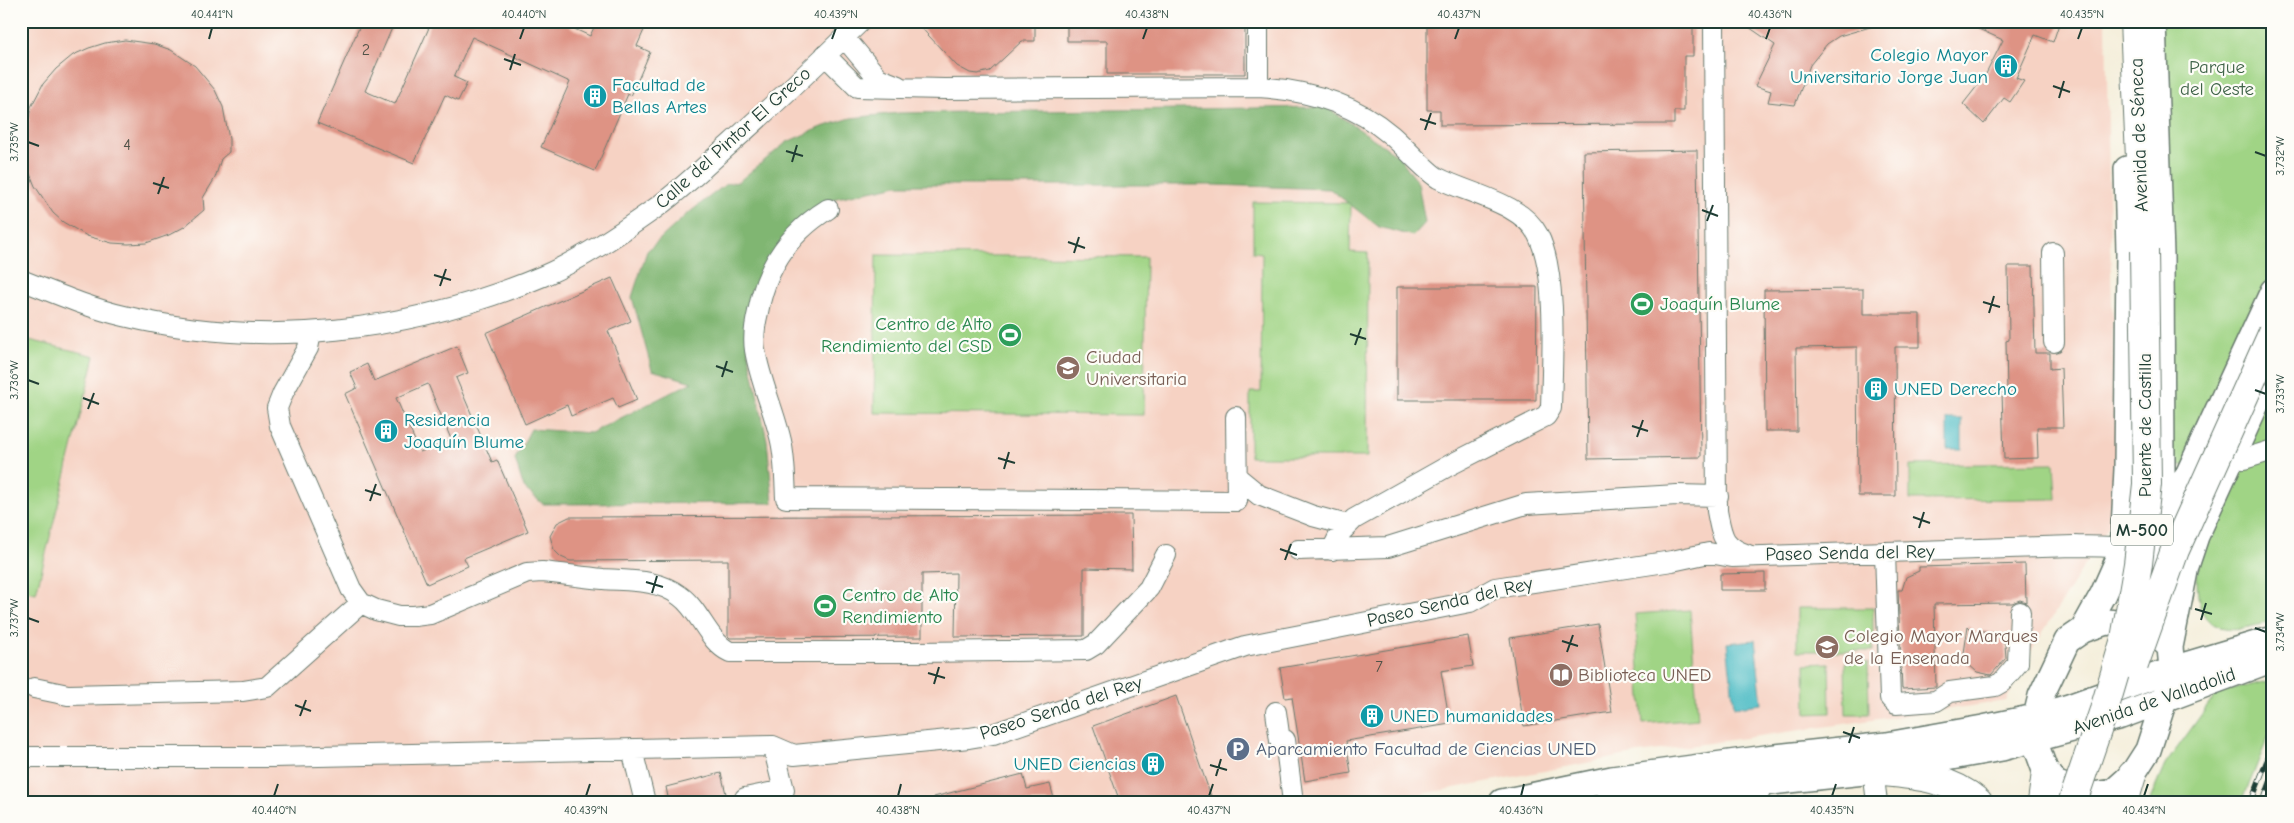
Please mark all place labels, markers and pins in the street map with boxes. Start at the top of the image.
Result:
place label: Colegio Mayor Universitario Jorge Juan [1790,44,1988,88]
building icon: Colegio Mayor Universitario Jorge Juan [1993,53,2019,79]
place label: Facultad de Bellas Artes [612,74,707,118]
building icon: Facultad de Bellas Artes [582,83,608,109]
sports icon: Joaquín Blume [1629,291,1655,317]
place label: Joaquín Blume [1660,293,1780,315]
place label: Centro de Alto Rendimiento del CSD [821,313,992,357]
sports icon: Centro de Alto Rendimiento del CSD [997,322,1023,348]
place label: Ciudad Universitaria [1086,346,1187,390]
school or university icon: Ciudad Universitaria [1055,355,1081,381]
building icon: UNED Derecho [1863,376,1889,402]
place label: UNED Derecho [1894,378,2017,400]
place label: Residencia Joaquín Blume [404,409,524,453]
building icon: Residencia Joaquín Blume [373,418,399,444]
place label: Centro de Alto Rendimiento [842,584,959,628]
sports icon: Centro de Alto Rendimiento [812,593,838,619]
place label: Colegio Mayor Marques de la Ensenada [1844,625,2038,669]
school or university icon: Colegio Mayor Marques de la Ensenada [1814,634,1840,660]
library icon: Biblioteca UNED [1548,662,1574,688]
place label: Biblioteca UNED [1578,664,1711,686]
building icon: UNED humanidades [1359,703,1385,729]
place label: UNED humanidades [1390,705,1553,727]
parking icon: Aparcamiento Facultad de Ciencias UNED [1225,736,1251,762]
place label: Aparcamiento Facultad de Ciencias UNED [1256,738,1597,760]
building icon: UNED Ciencias [1140,751,1166,777]
place label: UNED Ciencias [1013,753,1136,775]

